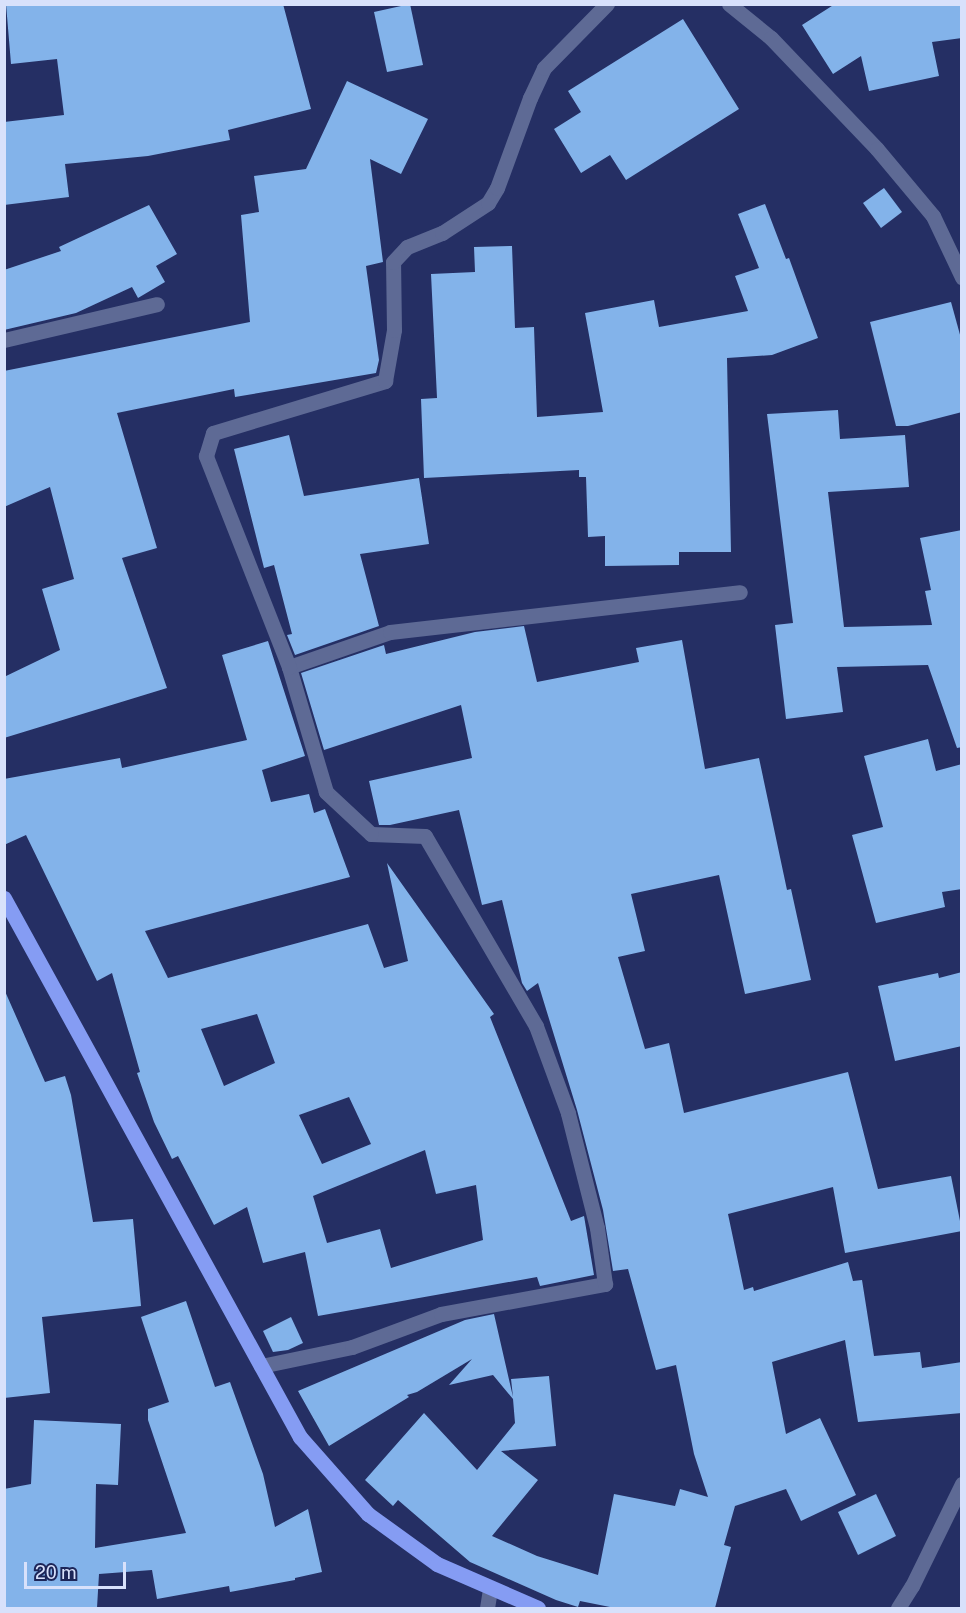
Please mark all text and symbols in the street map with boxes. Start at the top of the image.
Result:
scale bar [27,1550,129,1588]
text: 20 m [35,1562,77,1583]

